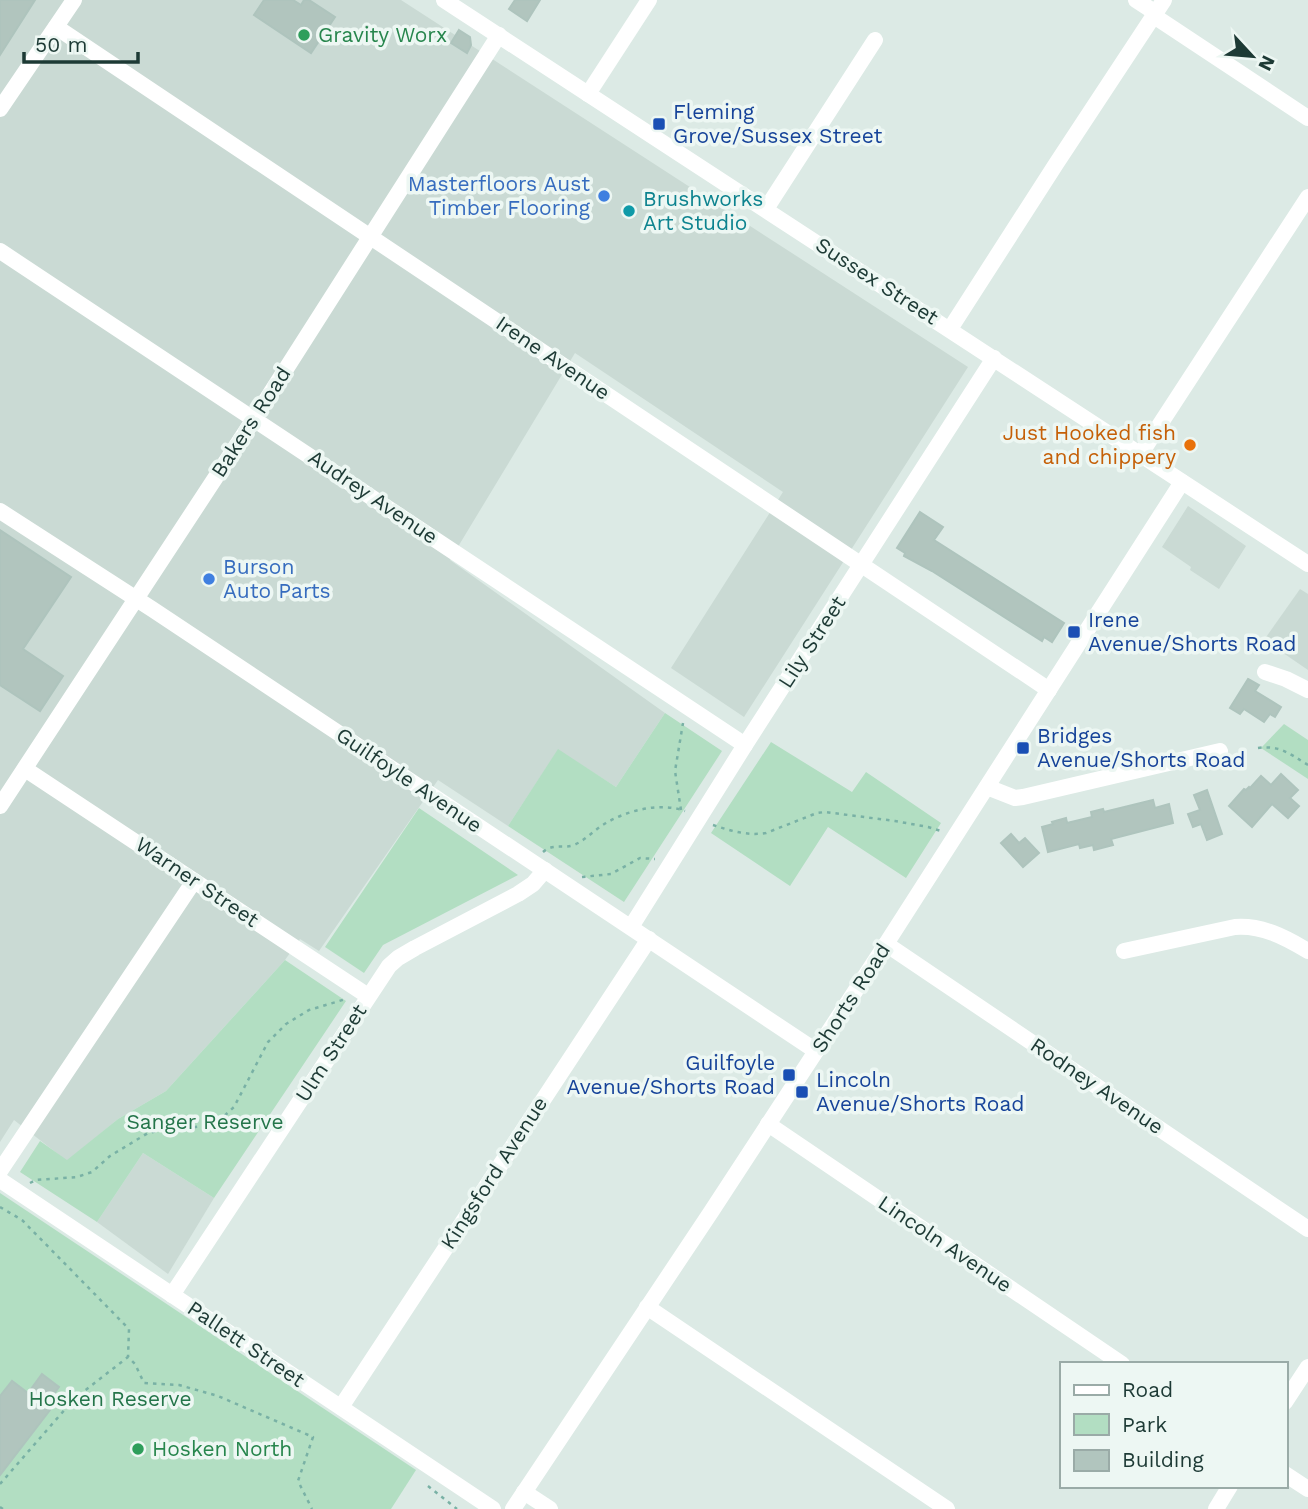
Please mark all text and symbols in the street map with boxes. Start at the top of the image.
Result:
scale bar [24,21,138,65]
north arrow [1217,21,1287,91]
place label: Gravity Worx [318,22,447,47]
marker: Gravity Worx [296,27,312,43]
text: 50 m [35,32,87,57]
text: N [1253,52,1280,75]
place label: Fleming Grove/Sussex Street [673,99,883,148]
marker: Fleming Grove/Sussex Street [651,116,667,132]
place label: Masterfloors Aust Timber Flooring [408,171,591,220]
place label: Brushworks Art Studio [643,186,763,235]
marker: Masterfloors Aust Timber Flooring [596,188,612,204]
marker: Brushworks Art Studio [621,203,637,219]
street label: Sussex Street [811,232,944,330]
street label: Irene Avenue [491,310,615,405]
street label: Bakers Road [206,362,296,482]
place label: Just Hooked fish and chippery [1002,420,1176,469]
marker: Just Hooked fish and chippery [1182,437,1198,453]
street label: Audrey Avenue [304,444,443,549]
place label: Burson Auto Parts [223,554,331,603]
marker: Burson Auto Parts [201,571,217,587]
street label: Lily Street [773,591,851,692]
place label: Irene Avenue/Shorts Road [1088,607,1297,656]
marker: Irene Avenue/Shorts Road [1066,624,1082,640]
street label: Guilfoyle Avenue [332,722,487,838]
place label: Bridges Avenue/Shorts Road [1037,723,1246,772]
marker: Bridges Avenue/Shorts Road [1015,740,1031,756]
street label: Warner Street [131,831,264,932]
street label: Shorts Road [806,938,895,1057]
street label: Ulm Street [290,999,372,1106]
street label: Rodney Avenue [1026,1032,1168,1139]
place label: Guilfoyle Avenue/Shorts Road [566,1050,775,1099]
marker: Guilfoyle Avenue/Shorts Road [781,1067,797,1083]
place label: Lincoln Avenue/Shorts Road [816,1067,1025,1116]
marker: Lincoln Avenue/Shorts Road [794,1084,810,1100]
street label: Kingsford Avenue [435,1092,552,1254]
park label: Sanger Reserve [126,1109,284,1134]
street label: Lincoln Avenue [874,1190,1017,1297]
street label: Pallett Street [183,1295,310,1392]
legend [1060,1362,1287,1488]
text: Road [1122,1377,1173,1402]
park label: Hosken Reserve [28,1386,192,1411]
text: Park [1122,1412,1167,1437]
place label: Hosken North [152,1436,292,1461]
marker: Hosken North [130,1441,146,1457]
text: Building [1122,1447,1204,1472]

